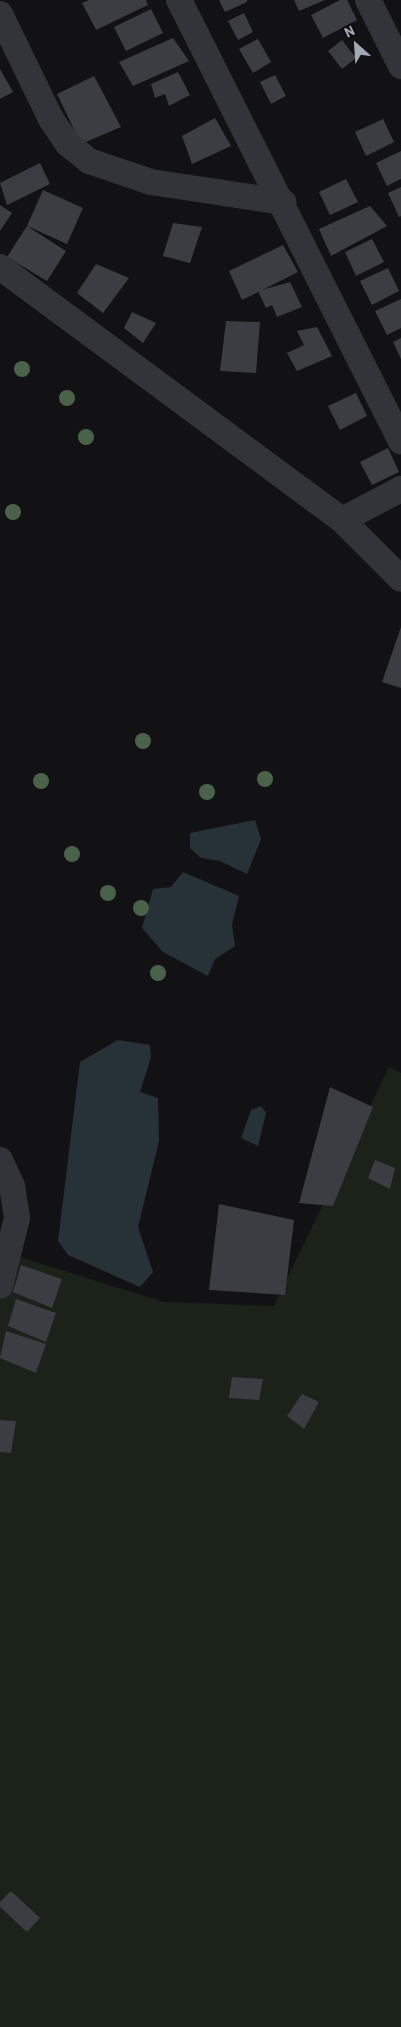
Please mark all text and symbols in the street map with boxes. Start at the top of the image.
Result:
north arrow [331,20,381,70]
text: N [341,21,357,41]

